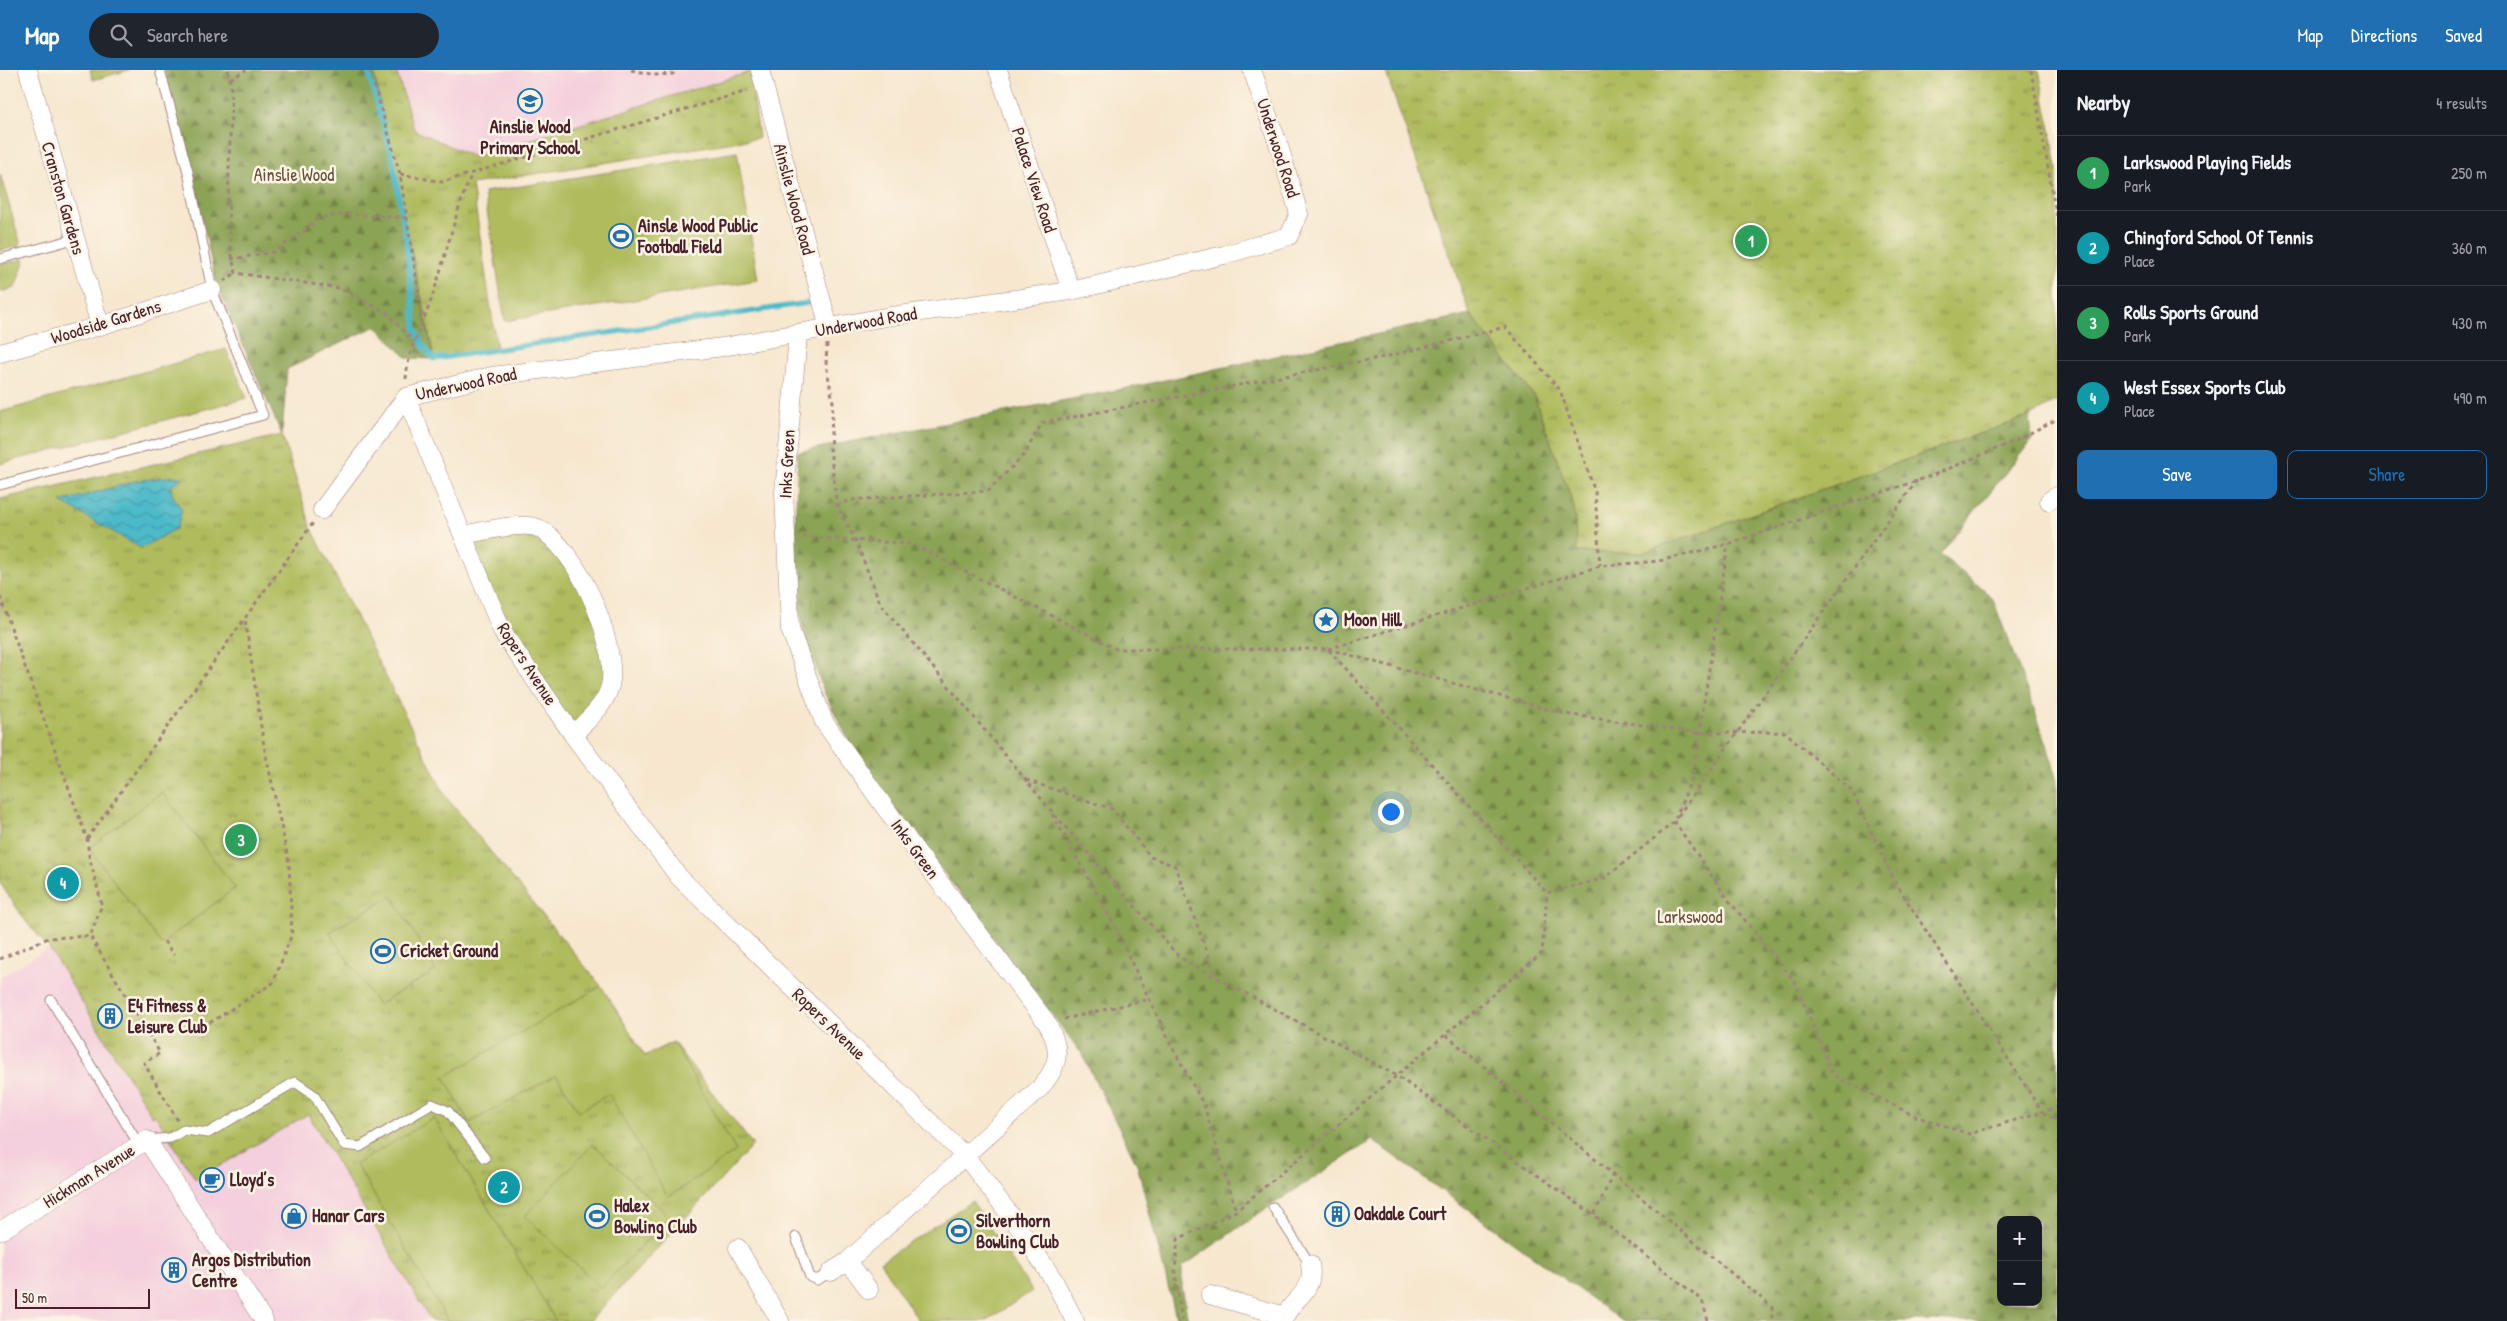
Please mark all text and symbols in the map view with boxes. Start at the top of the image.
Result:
search box [89,13,439,58]
text: Map [25,19,59,51]
icon: search [107,21,135,49]
text: Search here [147,22,228,48]
text: Map [2298,23,2323,48]
text: Directions [2351,23,2417,48]
text: Saved [2445,23,2482,48]
school or university icon: Ainslie Wood Primary School [517,88,543,114]
text: Nearby [2077,88,2130,117]
text: 4 results [2436,92,2487,114]
street label: Underwood Road [1251,95,1306,201]
place label: Ainslie Wood Primary School [480,114,581,161]
street label: Palace View Road [1006,124,1063,236]
street label: Cranston Gardens [35,138,92,257]
street label: Ainslie Wood Road [768,140,821,257]
text: Larkswood Playing Fields [2124,149,2291,175]
park label: Ainslie Wood [254,162,334,187]
text: 1 [2090,162,2096,184]
text: 250 m [2451,162,2487,184]
text: Park [2124,175,2151,197]
place label: Ainsle Wood Public Football Field [637,213,759,259]
pin: 1 [1735,222,1767,260]
sports icon: Ainsle Wood Public Football Field [608,223,634,249]
text: Chingford School Of Tennis [2124,224,2313,250]
text: 2 [2089,237,2097,259]
text: 360 m [2452,237,2487,259]
text: Place [2124,250,2155,272]
street label: Woodside Gardens [48,293,164,350]
text: Rolls Sports Ground [2124,299,2258,325]
street label: Underwood Road [813,300,919,343]
text: 3 [2089,312,2097,334]
text: 430 m [2452,312,2487,334]
text: Park [2124,325,2151,347]
street label: Underwood Road [413,361,519,406]
text: West Essex Sports Club [2124,374,2286,400]
text: 4 [2090,387,2096,409]
text: 490 m [2453,387,2487,409]
text: Place [2124,400,2155,422]
street label: Inks Green [772,429,801,499]
button: Save [2077,450,2277,499]
button: Share [2287,450,2487,499]
place icon: Moon Hill [1313,607,1339,633]
place label: Moon Hill [1344,607,1403,632]
street label: Ropers Avenue [491,618,563,710]
your location [1378,799,1404,825]
street label: Inks Green [885,813,946,884]
pin: 3 [225,821,257,859]
pin: 4 [47,864,79,902]
park label: Larkswood [1658,904,1722,929]
sports icon: Cricket Ground [370,938,396,964]
place label: Cricket Ground [400,938,498,963]
street label: Ropers Avenue [787,982,872,1065]
place label: E4 Fitness & Leisure Club [128,993,208,1039]
building icon: E4 Fitness & Leisure Club [97,1003,123,1029]
street label: Hickman Avenue [38,1137,140,1214]
cafe icon: Lloyd’s [199,1167,225,1193]
place label: Lloyd’s [230,1167,274,1193]
pin: 2 [488,1168,520,1206]
place label: Halex Bowling Club [614,1193,698,1240]
building icon: Oakdale Court [1324,1201,1350,1227]
place label: Oakdale Court [1354,1201,1447,1226]
shop icon: Hanar Cars [281,1203,307,1229]
place label: Hanar Cars [312,1203,385,1228]
sports icon: Halex Bowling Club [584,1203,610,1229]
place label: Silverthorn Bowling Club [976,1208,1060,1255]
map controls [1997,1216,2042,1306]
button: + [1997,1216,2042,1261]
sports icon: Silverthorn Bowling Club [946,1218,972,1244]
place label: Argos Distribution Centre [192,1247,311,1293]
building icon: Argos Distribution Centre [161,1257,187,1283]
button: − [1997,1261,2042,1306]
scale bar [15,1286,150,1309]
text: 50 m [22,1288,47,1307]

